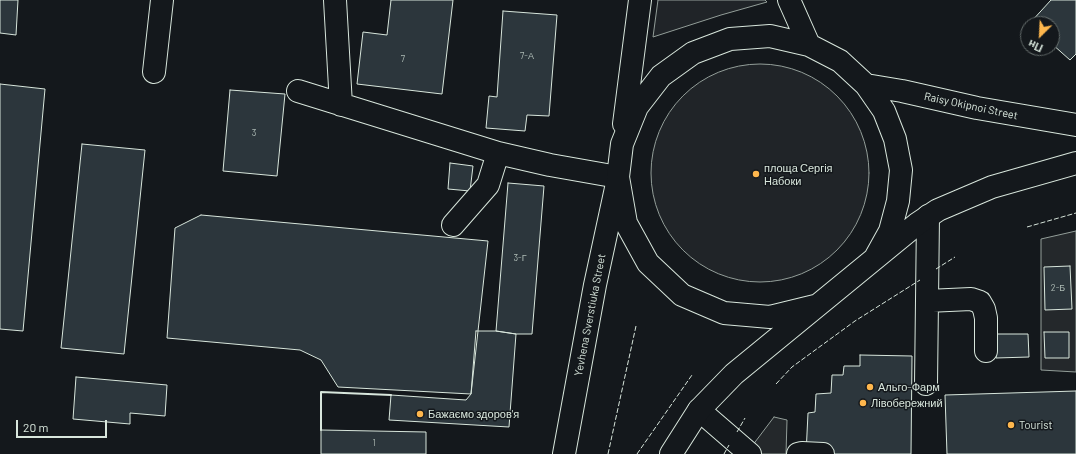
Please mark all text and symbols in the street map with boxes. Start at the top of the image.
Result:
north arrow [1020,16,1060,56]
text: Пн [1026,38,1045,55]
house number: 7-А [520,51,534,61]
house number: 7 [401,54,405,64]
street label: Raisy Okipnoi Street [923,90,1019,122]
house number: 3 [252,128,256,138]
place label: площа Сергія Набоки [764,161,833,187]
marker: площа Сергія Набоки [751,169,761,179]
house number: 3-Г [513,253,527,263]
street label: Yevhena Sverstiuka Street [572,253,608,377]
house number: 2-Б [1051,283,1065,293]
place label: Альго-Фарм [878,380,940,394]
marker: Альго-Фарм [865,382,875,392]
place label: Лівобережний [871,396,943,410]
marker: Лівобережний [858,398,868,408]
place label: Бажаємо здоров'я [428,407,519,421]
marker: Бажаємо здоров'я [415,409,425,419]
scale bar [18,412,109,438]
place label: Tourist [1019,418,1052,432]
text: 20 m [23,420,49,434]
marker: Tourist [1006,420,1016,430]
house number: 1 [372,438,376,448]

